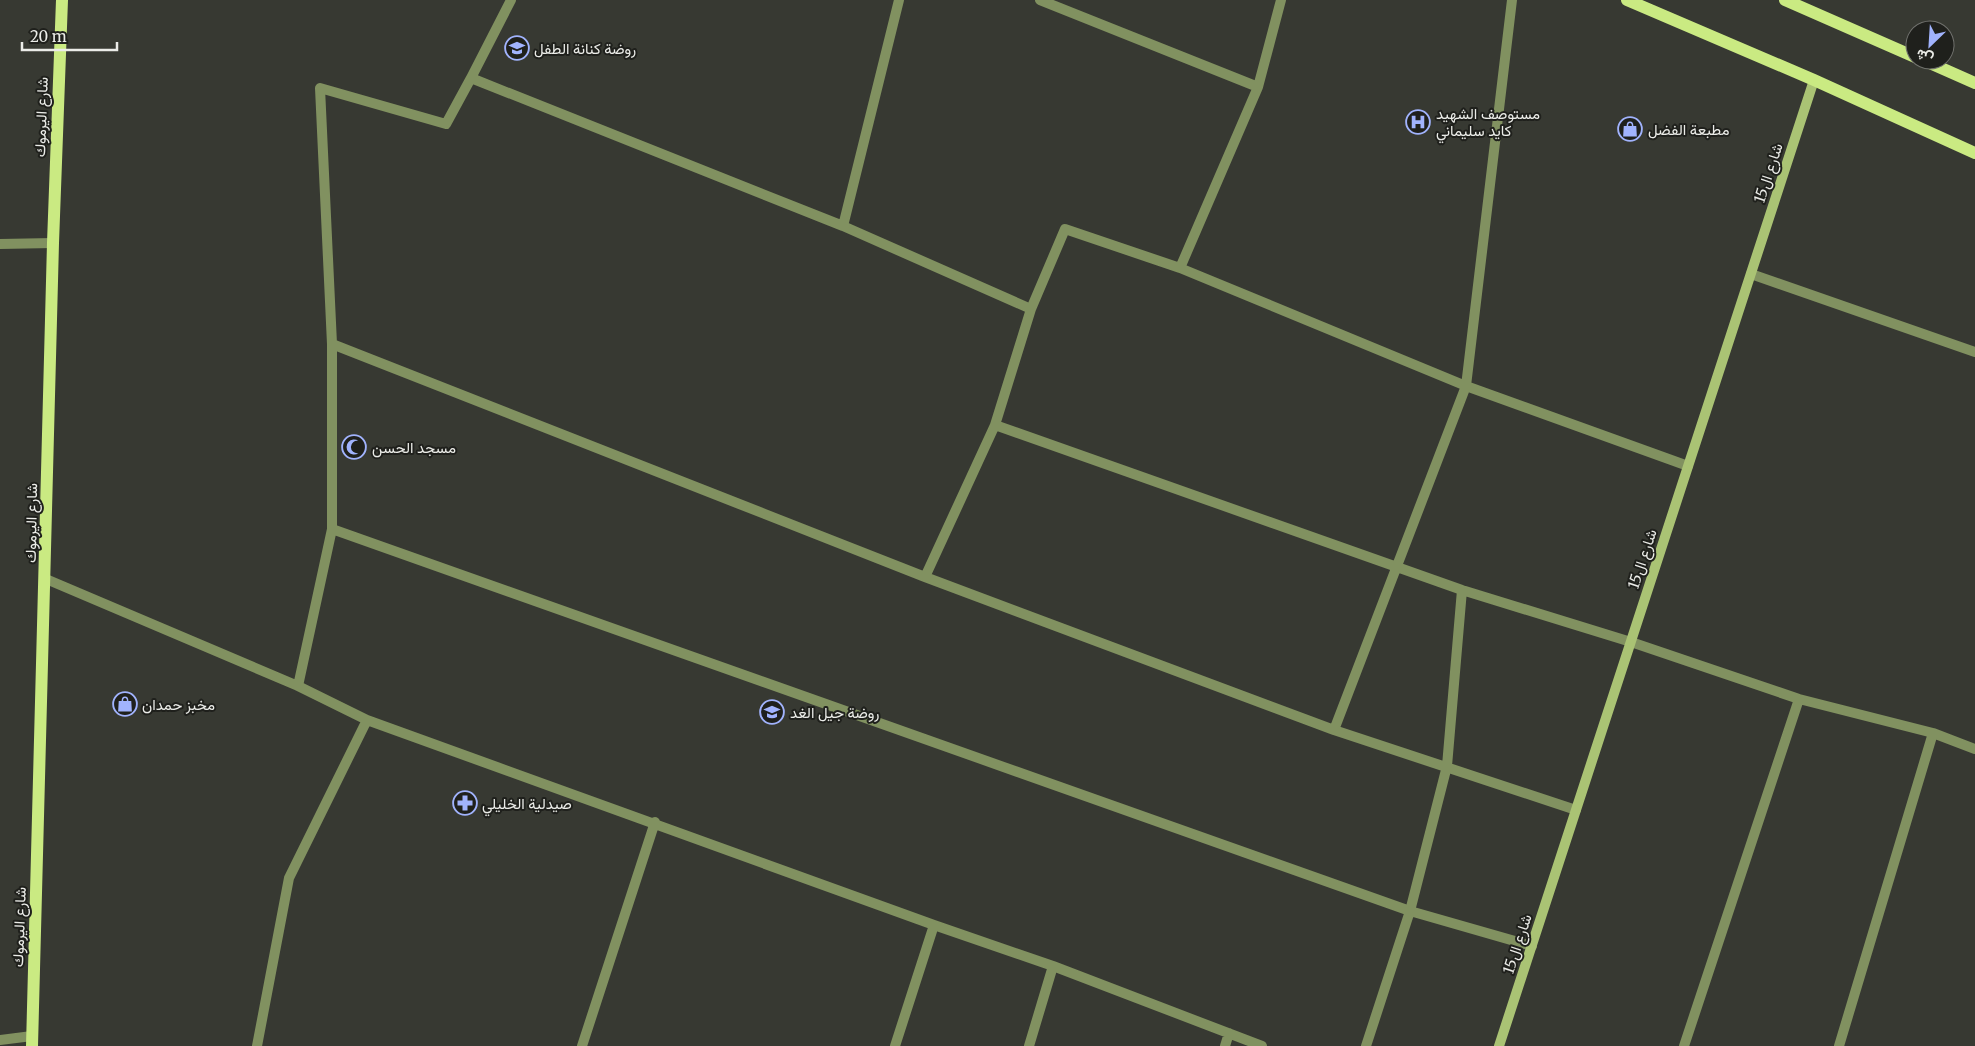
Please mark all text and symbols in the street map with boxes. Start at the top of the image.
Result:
scale bar [22,20,118,52]
north arrow [1905,20,1955,70]
text: 20 m [30,27,67,46]
school or university icon: روضة كنانة الطفل [504,35,530,61]
place label: روضة كنانة الطفل [534,39,636,58]
text: ش [1913,45,1936,68]
street label: شارع اليرموك [30,77,54,157]
place label: مستوصف الشهيد كايد سليماني [1436,104,1540,144]
hospital icon: مستوصف الشهيد كايد سليماني [1405,109,1431,135]
shop icon: مطبعة الفضل [1617,116,1643,142]
place label: مطبعة الفضل [1648,120,1729,139]
street label: شارع ال15 [1749,140,1789,206]
mosque icon: مسجد الحسن [341,434,367,460]
place label: مسجد الحسن [372,438,456,458]
street label: شارع اليرموك [21,483,43,563]
street label: شارع ال15 [1623,526,1663,592]
shop icon: مخبز حمدان [112,691,138,717]
place label: مخبز حمدان [142,695,215,714]
school or university icon: روضة جيل الغد [759,699,785,725]
place label: روضة جيل الغد [790,703,879,722]
pharmacy icon: صيدلية الخليلي [452,790,478,816]
place label: صيدلية الخليلي [482,794,572,817]
street label: شارع اليرموك [8,887,32,967]
street label: شارع ال15 [1498,911,1538,977]

